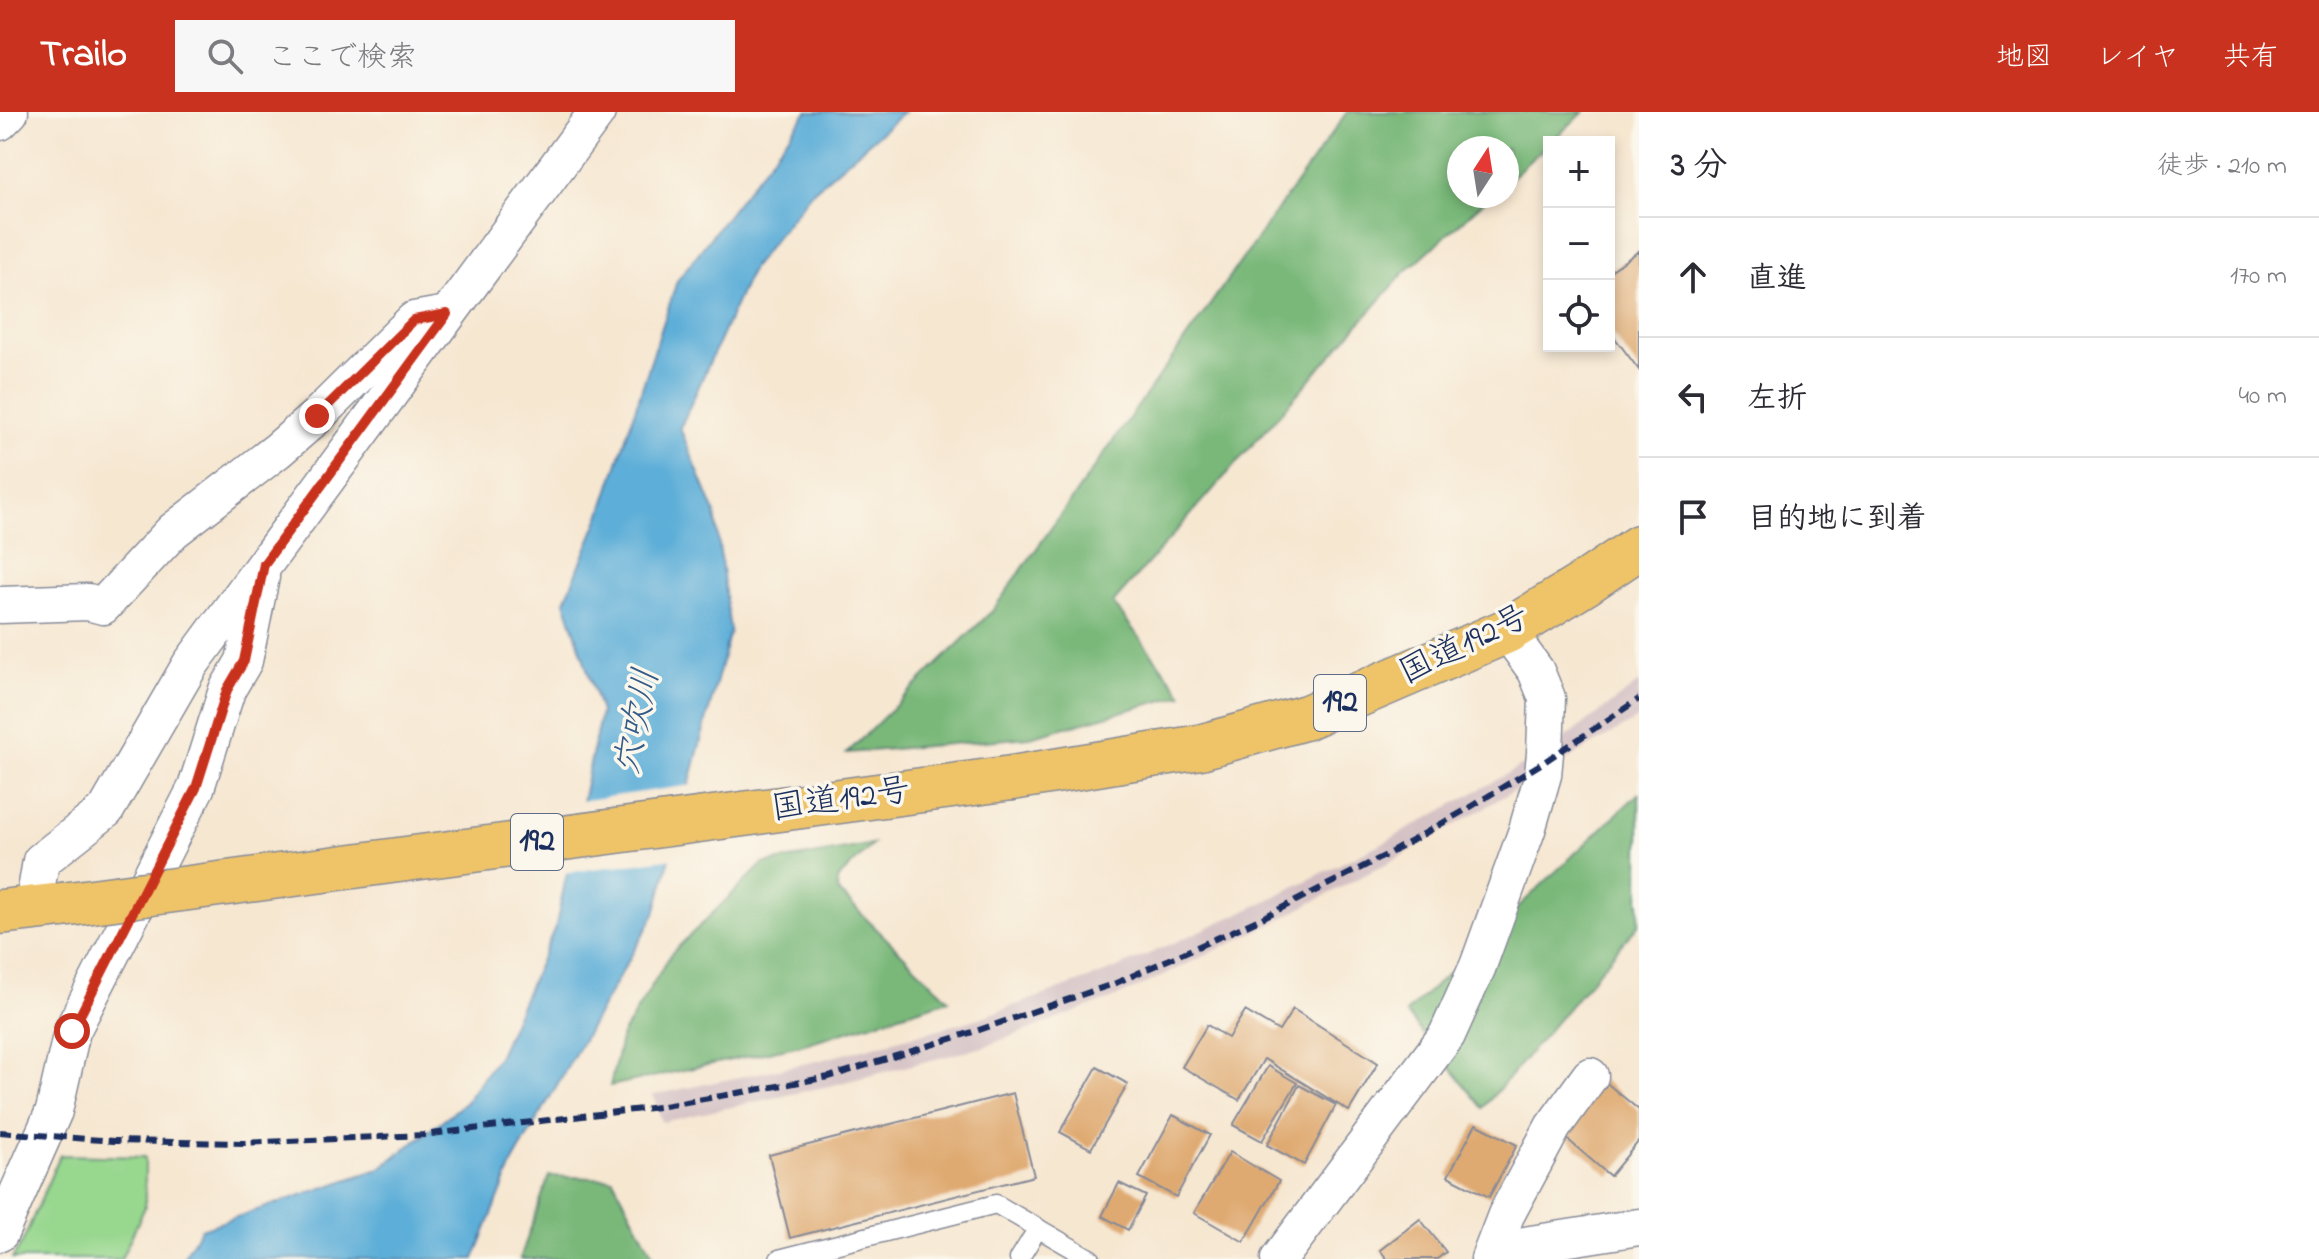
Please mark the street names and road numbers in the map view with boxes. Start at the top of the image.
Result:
street label: 国道192号 [1391,593,1539,699]
road number: 192 [1314,675,1366,731]
street label: 国道192号 [768,767,914,835]
road number: 192 [511,814,563,870]

